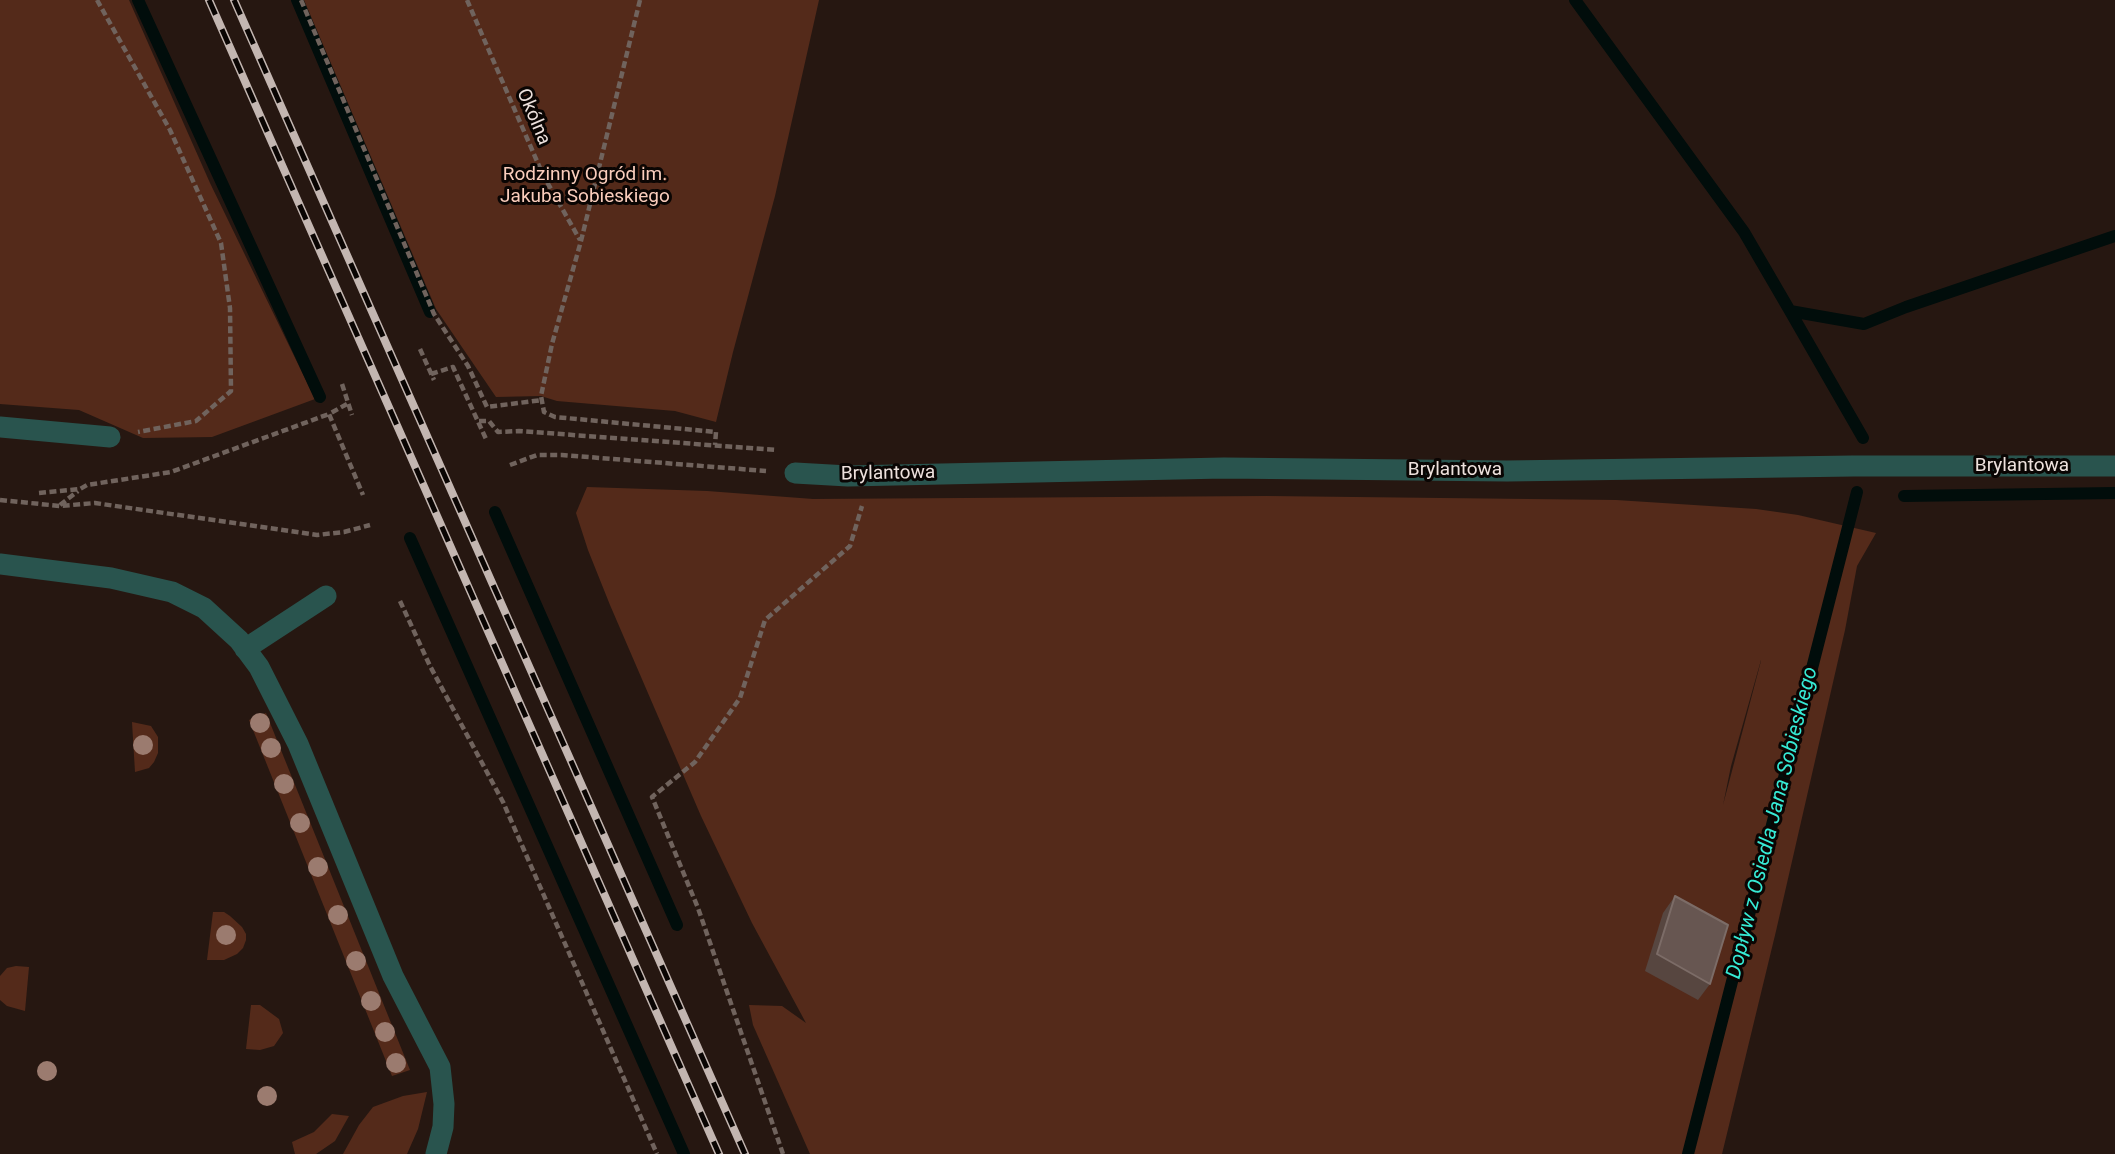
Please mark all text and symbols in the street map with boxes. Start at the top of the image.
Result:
street label: Okólna [511,85,555,149]
park label: Rodzinny Ogród im. Jakuba Sobieskiego [500,164,670,208]
street label: Brylantowa [1975,455,2069,477]
street label: Brylantowa [1408,459,1502,481]
street label: Brylantowa [841,462,935,486]
water label: Dopływ z Osiedla Jana Sobieskiego [1722,664,1824,982]

